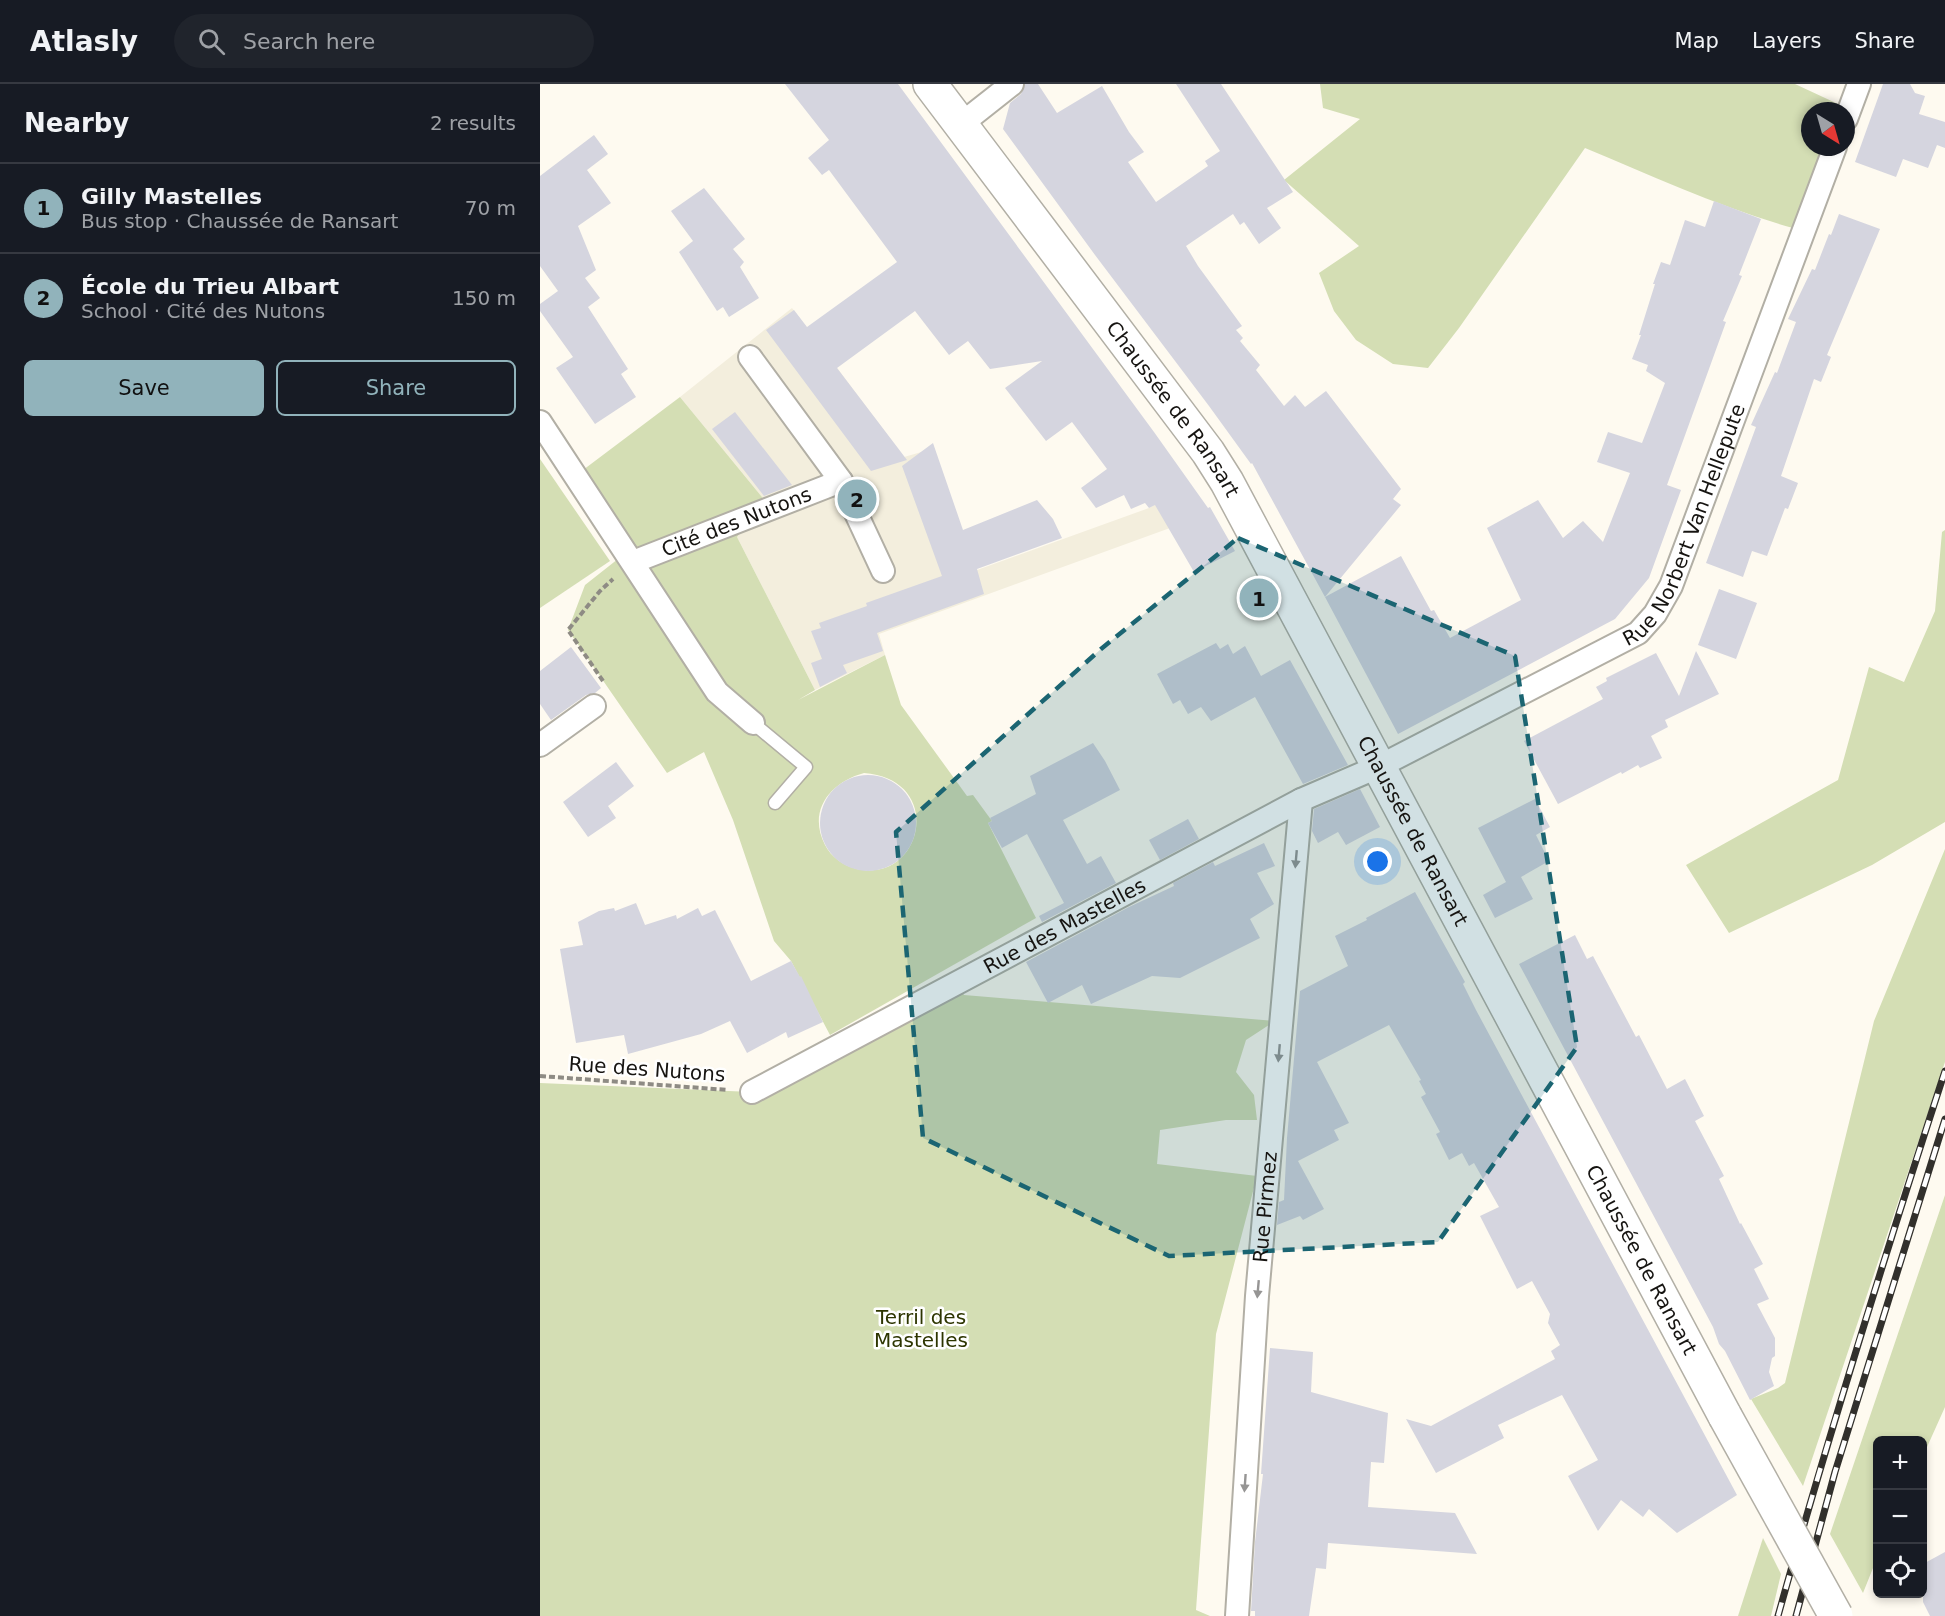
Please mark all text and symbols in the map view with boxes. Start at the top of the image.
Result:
search box [174,14,594,68]
text: Atlasly [30,25,138,58]
icon: search [195,25,228,58]
text: Search here [243,29,375,54]
text: Map [1675,29,1719,53]
text: Layers [1752,29,1821,53]
text: Share [1854,29,1915,53]
north arrow [1801,102,1855,156]
text: Nearby [24,108,129,138]
text: 2 results [430,111,516,135]
text: Gilly Mastelles [81,184,262,209]
text: 1 [37,196,50,220]
text: 70 m [465,196,516,220]
text: Bus stop · Chaussée de Ransart [81,209,398,233]
text: École du Trieu Albart [81,274,339,299]
text: 2 [37,286,50,310]
text: 150 m [452,286,516,310]
text: School · Cité des Nutons [81,299,325,323]
street label: Chaussée de Ransart [1101,316,1245,501]
button: Save [24,360,264,416]
button: Share [276,360,516,416]
street label: Rue Norbert Van Hellepute [1619,400,1750,651]
pin: 2 [838,476,876,522]
street label: Cité des Nutons [658,482,815,562]
pin: 1 [1240,576,1278,620]
street label: Chaussée de Ransart [1353,732,1474,930]
your location [1363,847,1392,876]
one-way arrow [1291,849,1301,868]
street label: Rue des Mastelles [979,873,1150,979]
one-way arrow [1274,1043,1284,1062]
street label: Rue des Nutons [568,1052,726,1086]
street label: Rue Pirmez [1248,1150,1282,1264]
street label: Chaussée de Ransart [1581,1160,1702,1359]
one-way arrow [1253,1279,1263,1298]
park label: Terril des Mastelles [874,1305,968,1352]
map controls [1873,1436,1927,1598]
button: + [1873,1436,1927,1490]
one-way arrow [1241,1474,1250,1493]
button: − [1873,1490,1927,1544]
button: locate [1873,1544,1927,1598]

